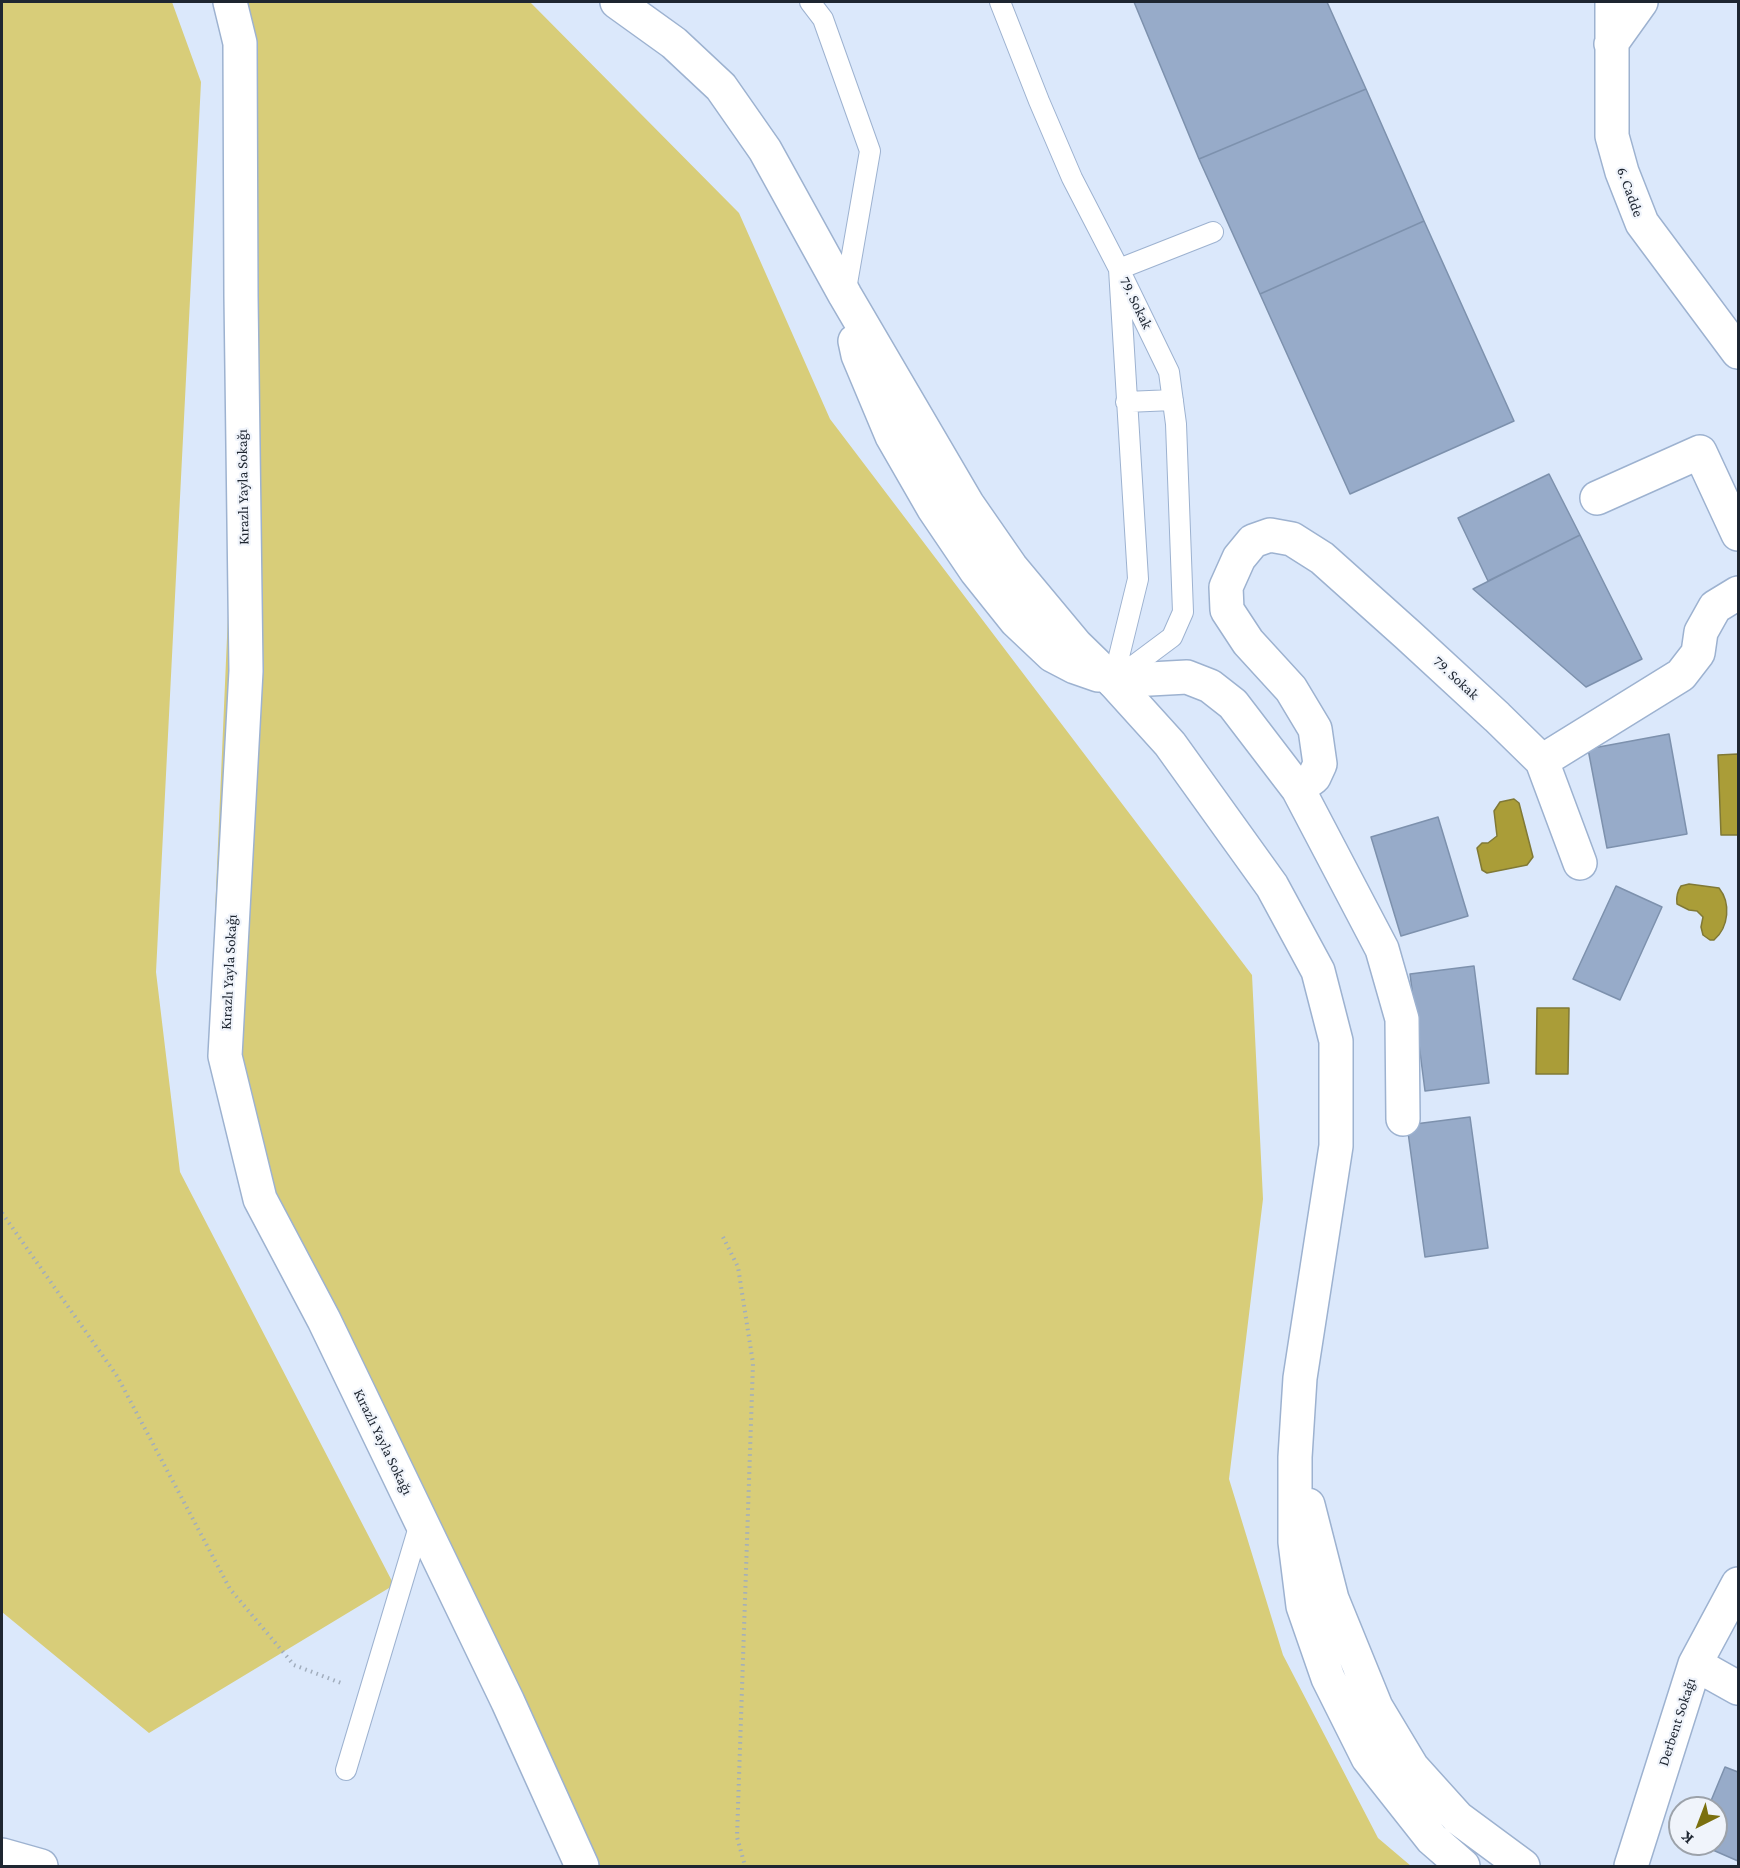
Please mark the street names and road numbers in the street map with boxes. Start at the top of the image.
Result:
street label: 6. Cadde [1613,165,1647,219]
street label: 79. Sokak [1116,274,1156,332]
street label: Kırazlı Yayla Sokağı [233,429,253,545]
street label: 79. Sokak [1429,652,1483,704]
street label: Kırazlı Yayla Sokağı [217,914,241,1030]
street label: Kırazlı Yayla Sokağı [350,1386,416,1498]
street label: Derbent Sokağı [1654,1676,1700,1768]

